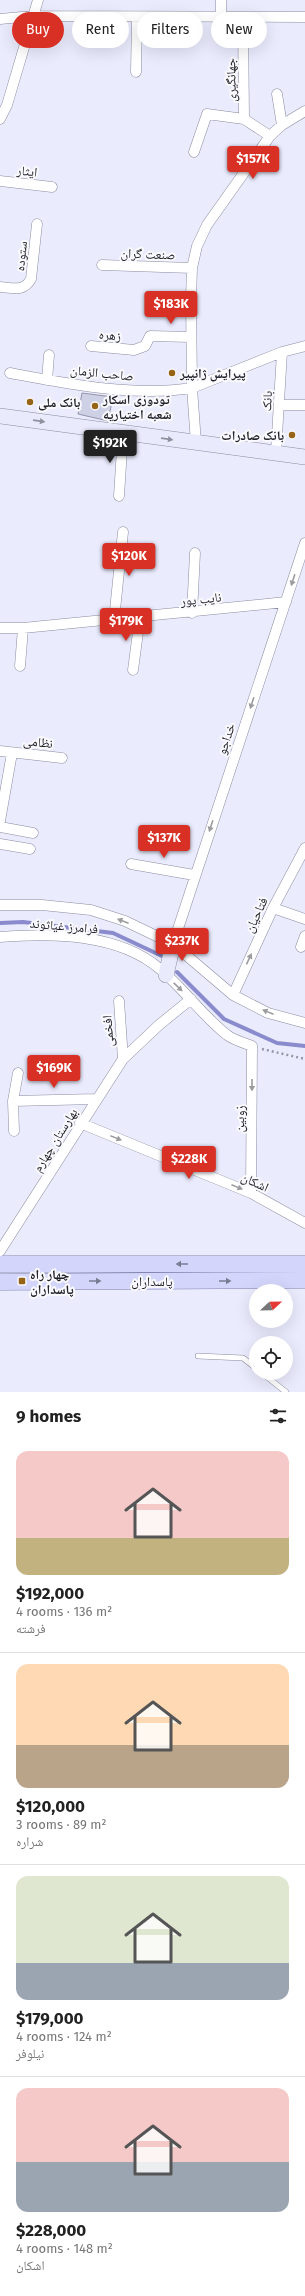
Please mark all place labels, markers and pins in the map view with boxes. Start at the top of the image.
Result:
pin: $157K [225,146,281,180]
pin: $183K [143,291,199,325]
place label: پیرایش ژانپیر [179,366,246,382]
marker: پیرایش ژانپیر [167,368,177,378]
place label: تودوزی اسکار شعبه اختیاریه [102,392,172,422]
place label: بانک ملی [38,395,81,411]
marker: بانک ملی [25,397,35,407]
marker: تودوزی اسکار شعبه اختیاریه [90,401,100,411]
place label: بانک صادرات [221,428,284,443]
pin: $192K [82,430,138,464]
marker: بانک صادرات [287,430,297,440]
pin: $120K [101,543,157,577]
pin: $179K [98,608,154,642]
pin: $137K [136,825,192,859]
pin: $237K [154,928,210,962]
pin: $169K [26,1055,82,1089]
pin: $228K [161,1146,217,1180]
place label: چهار راه پاسداران [30,1267,74,1298]
marker: چهار راه پاسداران [17,1276,27,1286]

